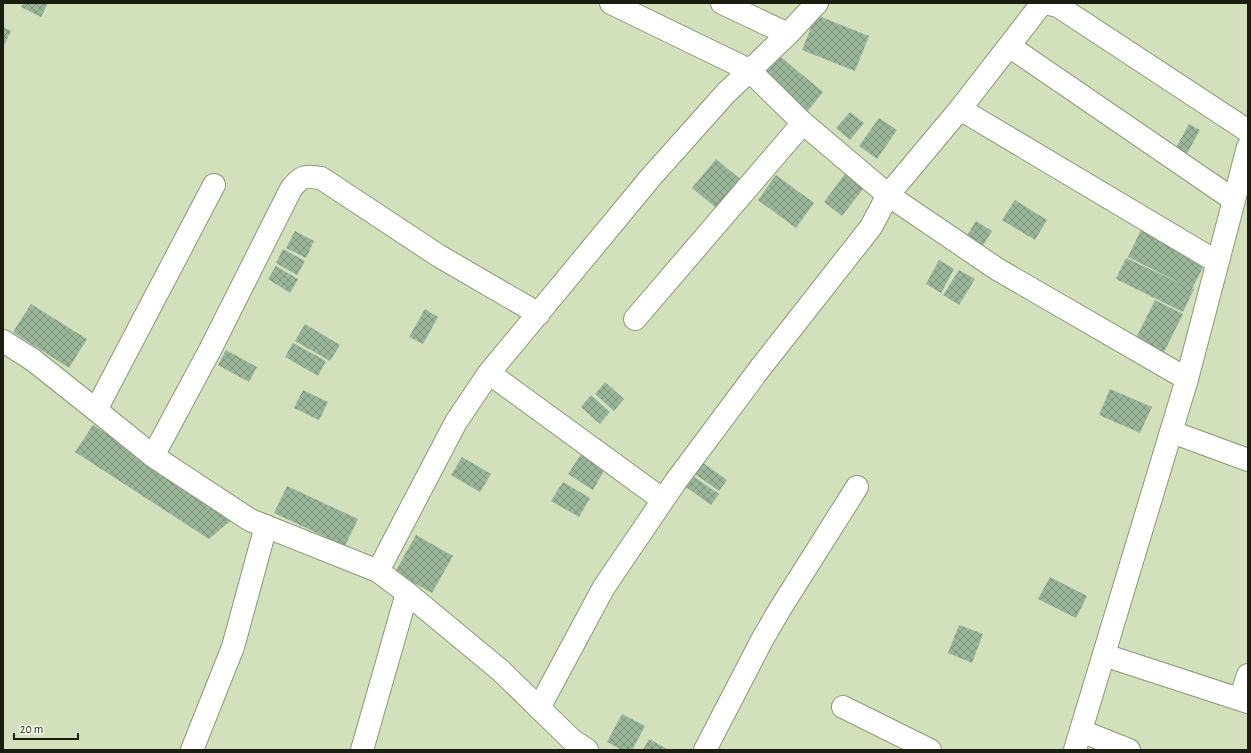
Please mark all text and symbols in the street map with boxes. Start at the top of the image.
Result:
scale bar [14,715,78,741]
text: 20 m [20,723,43,735]

